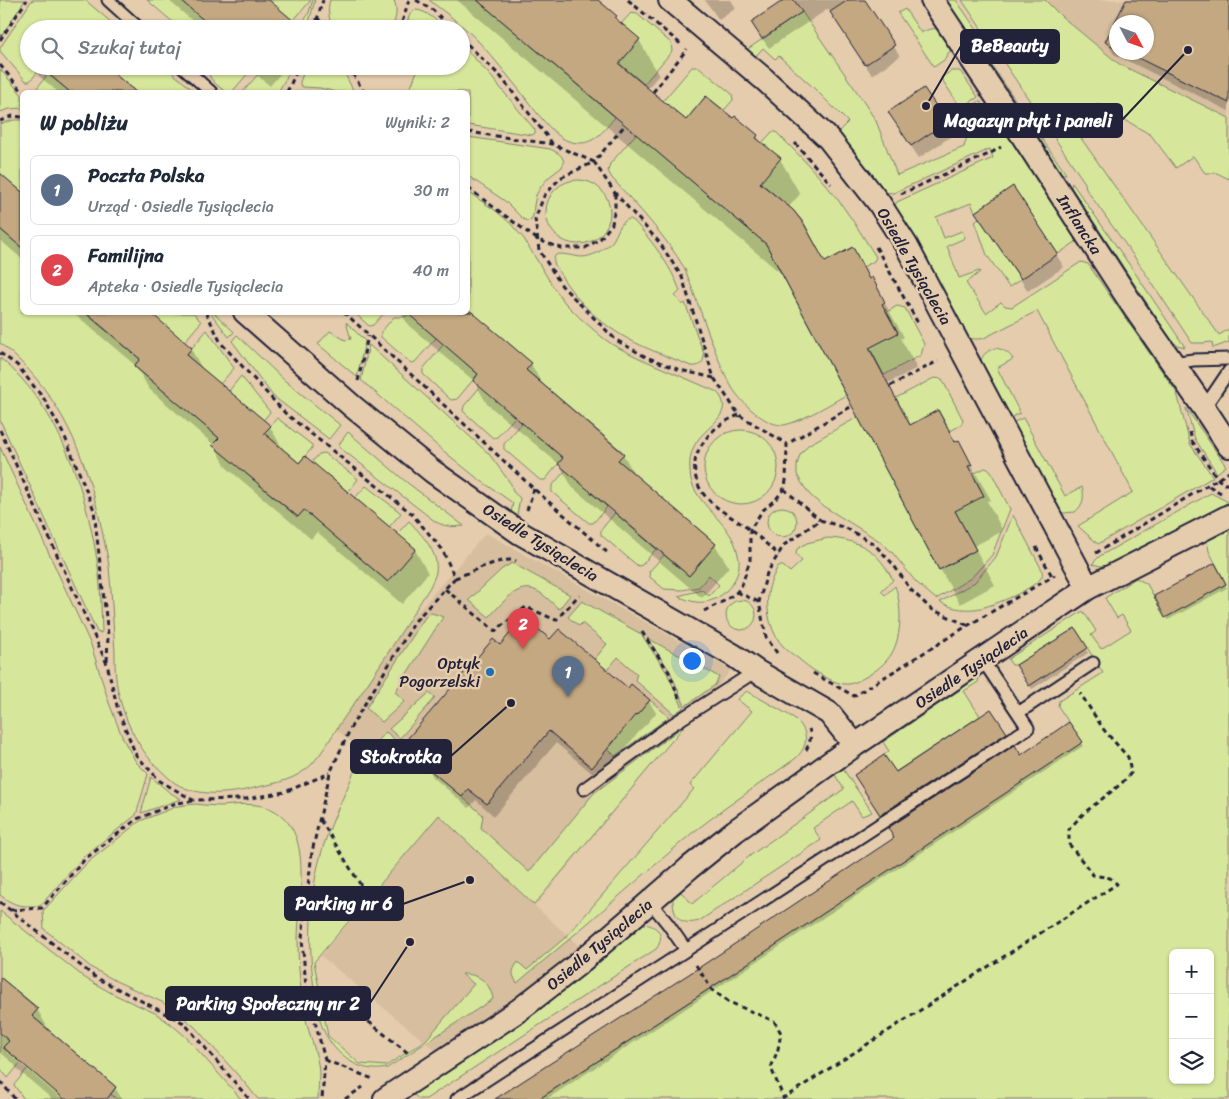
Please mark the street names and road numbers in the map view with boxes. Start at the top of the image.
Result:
street label: Inflancka [1048,187,1111,261]
street label: Osiedle Tysiąclecia [869,202,960,331]
street label: Osiedle Tysiąclecia [477,495,604,590]
street label: Osiedle Tysiąclecia [908,618,1034,716]
street label: Osiedle Tysiąclecia [539,891,659,998]

